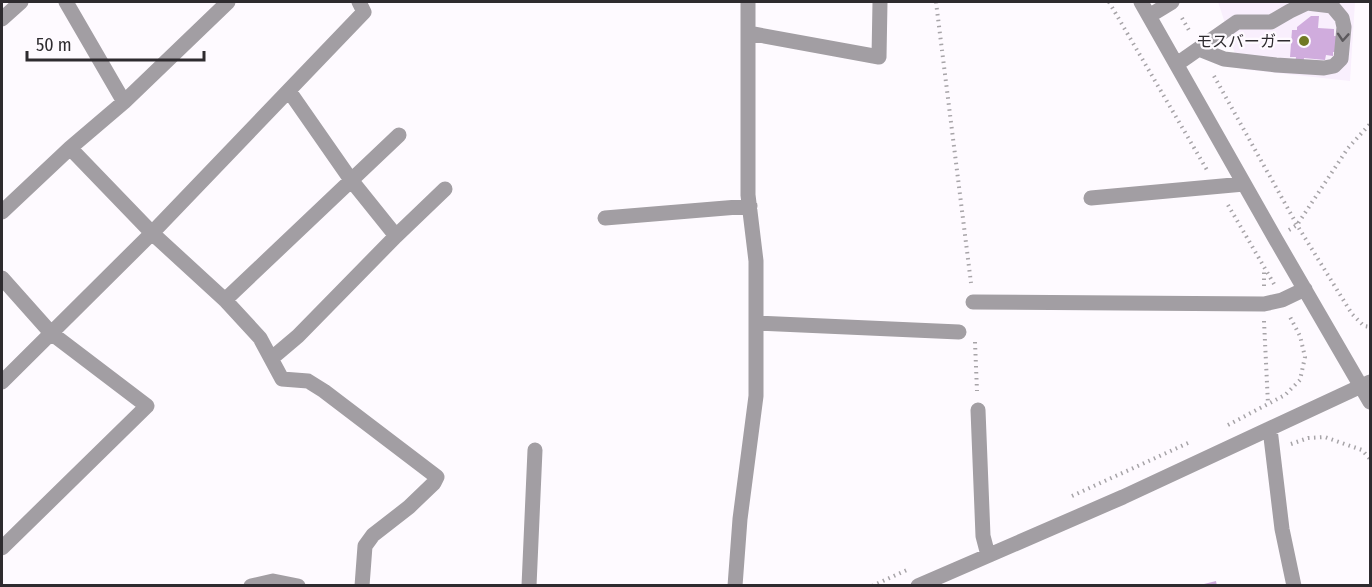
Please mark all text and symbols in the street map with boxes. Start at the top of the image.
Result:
scale bar [27,24,204,62]
place label: モスバーガー [1196,32,1292,51]
one-way arrow [1337,32,1350,41]
text: 50 m [36,34,72,56]
marker: モスバーガー [1297,34,1311,48]

